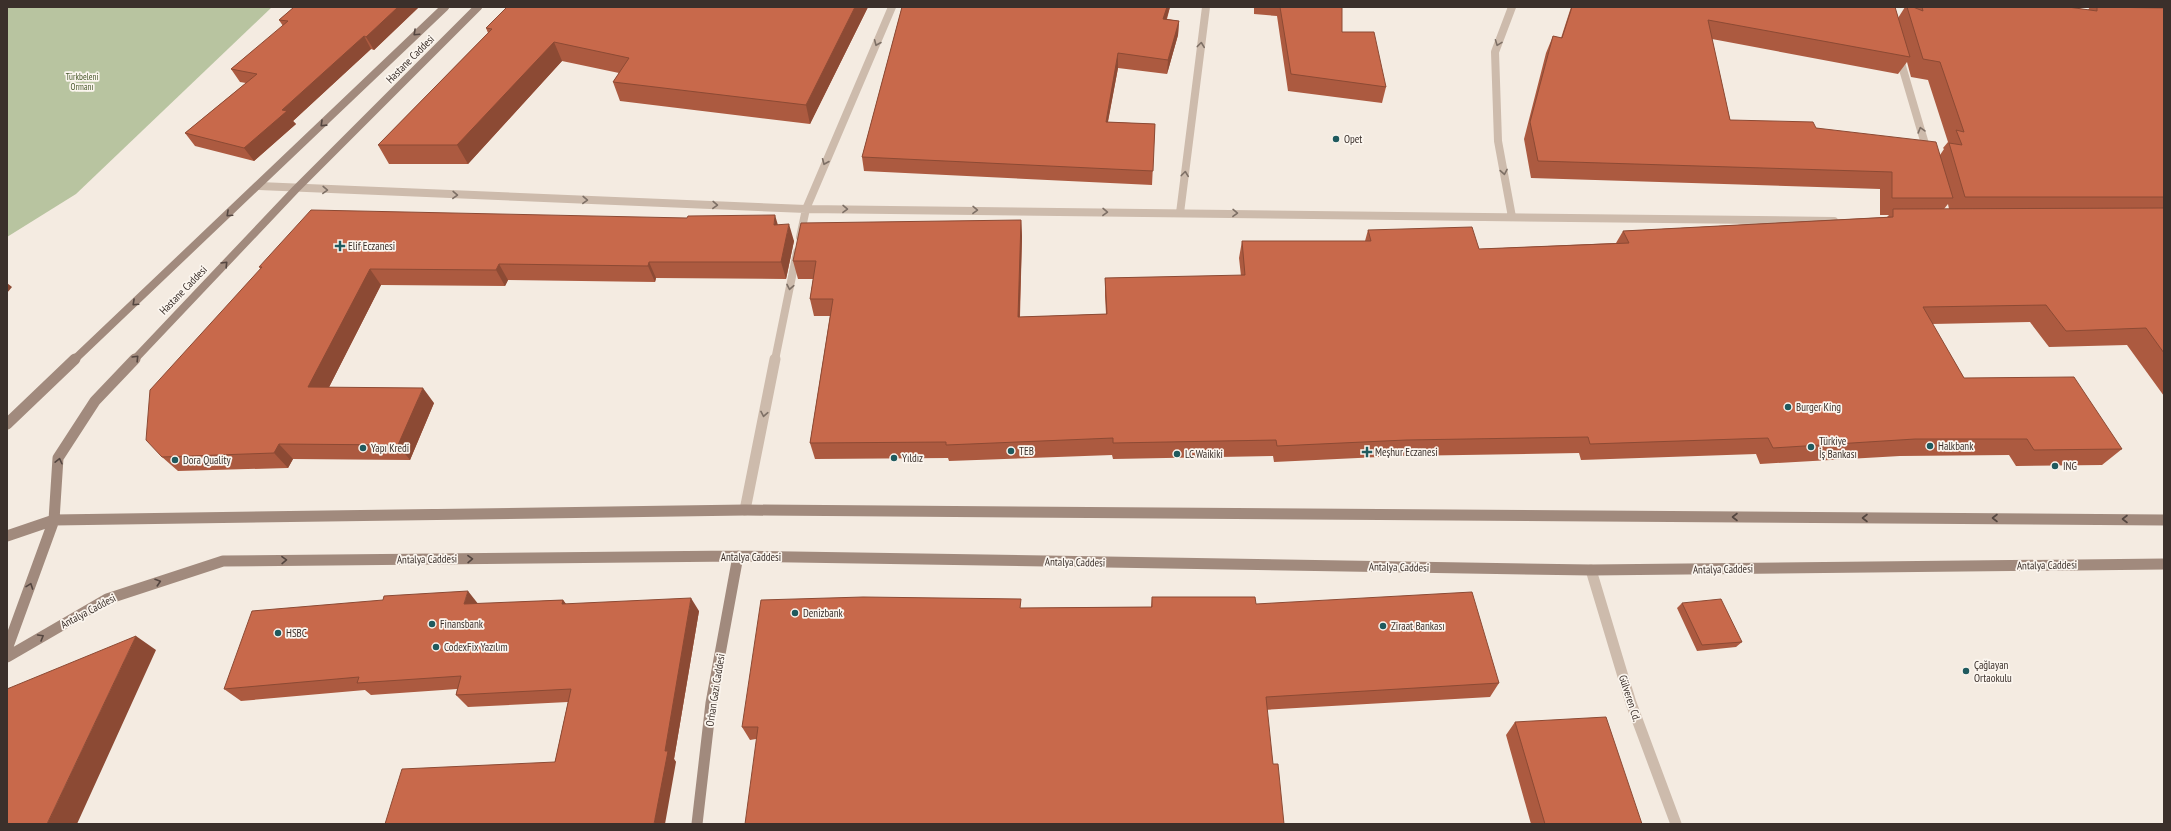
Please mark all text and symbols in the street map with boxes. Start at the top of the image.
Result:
one-way arrow [413,29,421,36]
street label: Hastane Caddesi [383,32,437,86]
one-way arrow [873,39,881,46]
one-way arrow [1494,40,1502,47]
one-way arrow [1196,42,1205,48]
park label: Türkbeleni Ormanı [66,71,98,92]
one-way arrow [320,119,328,127]
one-way arrow [1917,127,1926,134]
place label: Opet [1344,132,1362,146]
marker: Opet [1331,134,1341,144]
one-way arrow [822,159,830,166]
one-way arrow [1499,169,1508,175]
one-way arrow [1181,171,1190,177]
one-way arrow [322,186,328,194]
one-way arrow [452,191,458,199]
one-way arrow [582,196,588,204]
one-way arrow [712,201,718,209]
one-way arrow [842,205,848,213]
one-way arrow [972,206,978,215]
one-way arrow [1102,208,1108,216]
one-way arrow [226,209,234,217]
one-way arrow [1232,209,1238,217]
place label: Elif Eczanesi [348,239,395,253]
marker: Elif Eczanesi [335,241,345,251]
one-way arrow [220,261,227,268]
street label: Hastane Caddesi [156,263,210,317]
one-way arrow [786,284,795,290]
one-way arrow [132,298,140,306]
one-way arrow [131,355,138,363]
place label: Burger King [1796,400,1841,414]
marker: Burger King [1783,402,1793,412]
one-way arrow [761,411,769,417]
place label: Türkiye İş Bankası [1819,434,1857,461]
place label: Halkbank [1938,439,1974,453]
place label: Yapı Kredi [371,441,409,455]
marker: Halkbank [1925,441,1935,451]
marker: Türkiye İş Bankası [1806,442,1816,452]
marker: Yapı Kredi [358,443,368,453]
place label: TEB [1019,444,1034,458]
place label: Meşhur Eczanesi [1375,445,1438,459]
marker: TEB [1006,446,1016,456]
place label: LC Waikiki [1185,447,1223,461]
marker: Meşhur Eczanesi [1362,447,1372,457]
marker: LC Waikiki [1172,449,1182,459]
place label: Yıldız [902,451,923,465]
place label: Dora Quality [183,453,231,467]
marker: Yıldız [889,453,899,463]
marker: Dora Quality [170,455,180,465]
one-way arrow [55,458,63,464]
place label: ING [2063,459,2077,473]
marker: ING [2050,461,2060,471]
one-way arrow [1732,513,1738,521]
one-way arrow [1862,514,1868,522]
one-way arrow [1992,514,1998,523]
one-way arrow [2122,515,2128,523]
street label: Antalya Caddesi [721,550,781,564]
street label: Antalya Caddesi [397,551,457,567]
street label: Antalya Caddesi [1045,554,1105,570]
one-way arrow [467,555,473,563]
one-way arrow [281,556,287,565]
street label: Antalya Caddesi [2017,557,2077,573]
street label: Antalya Caddesi [1369,559,1429,575]
street label: Antalya Caddesi [1693,561,1753,577]
one-way arrow [154,578,161,587]
one-way arrow [25,583,34,590]
street label: Antalya Caddesi [58,591,118,631]
place label: Denizbank [803,606,843,620]
marker: Denizbank [790,608,800,618]
place label: Finansbank [440,617,484,631]
marker: Finansbank [427,619,437,629]
place label: Ziraat Bankası [1391,619,1445,633]
marker: Ziraat Bankası [1378,621,1388,631]
place label: HSBC [286,626,307,640]
marker: HSBC [273,628,283,638]
one-way arrow [37,635,44,642]
place label: CodexFix Yazılım [444,640,508,654]
marker: CodexFix Yazılım [431,642,441,652]
street label: Orhan Gazi Caddesi [702,653,728,727]
place label: Çağlayan Ortaokulu [1974,658,2012,685]
marker: Çağlayan Ortaokulu [1961,666,1971,676]
street label: Gülveren Cd. [1616,673,1644,723]

